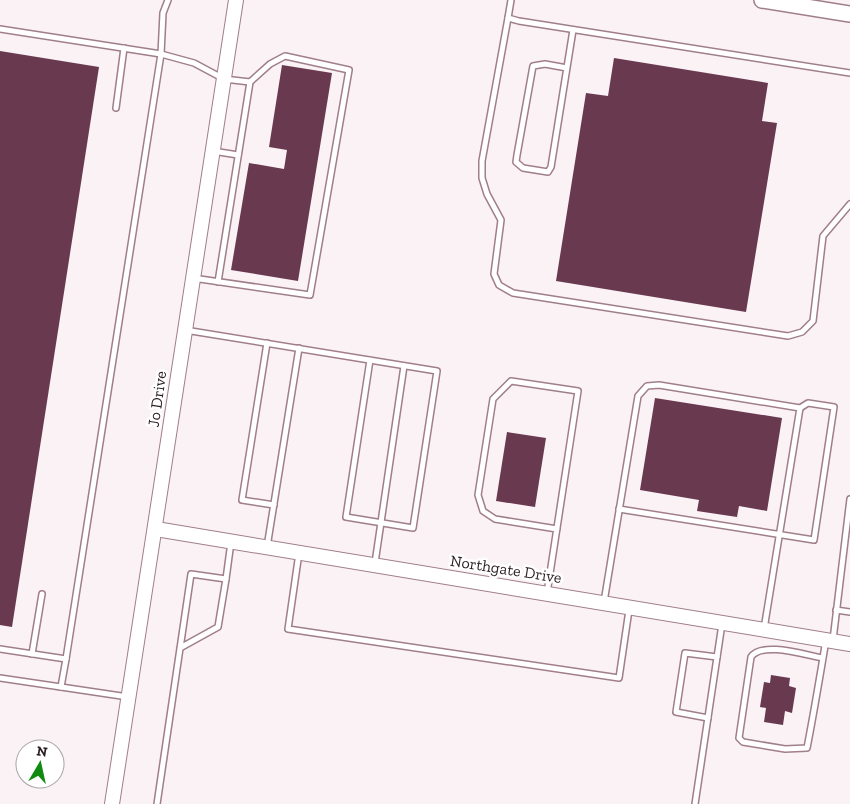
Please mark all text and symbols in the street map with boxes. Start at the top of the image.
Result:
street label: Jo Drive [144,370,170,428]
street label: Northgate Drive [449,551,563,587]
north arrow [15,739,65,789]
text: N [35,742,49,761]

